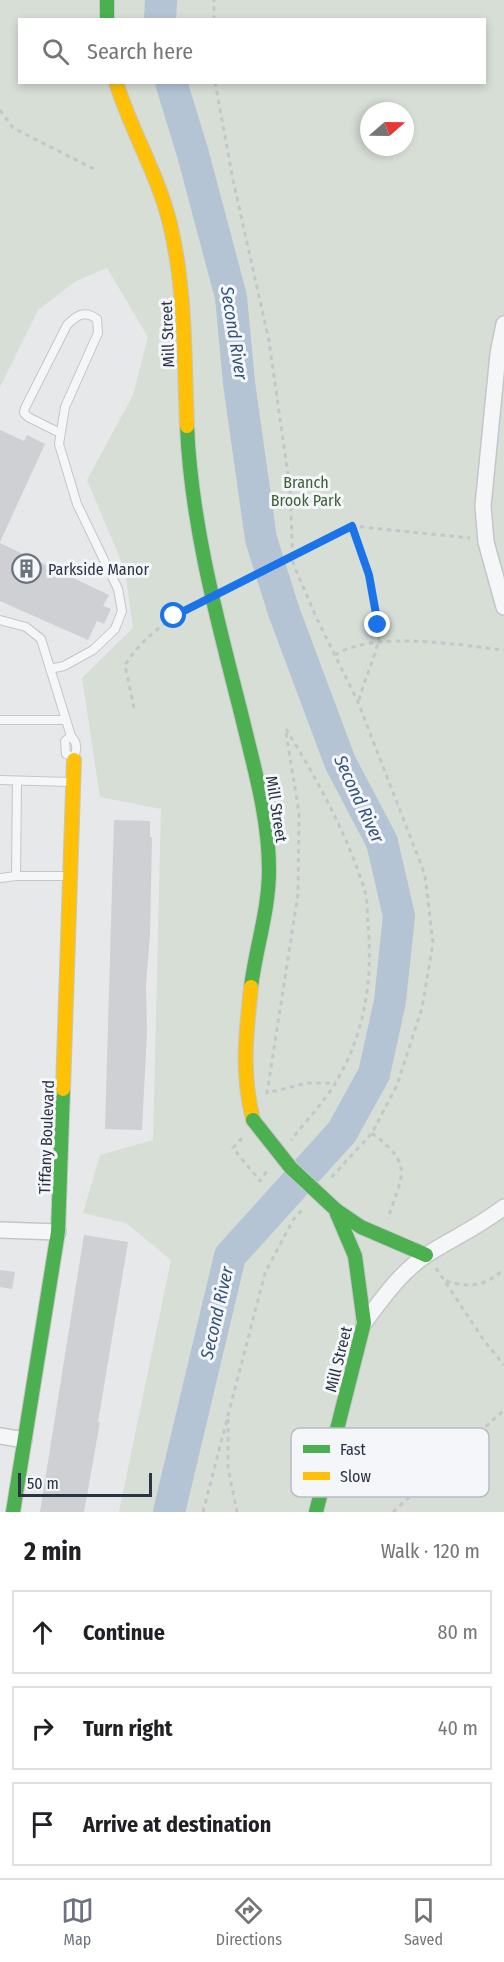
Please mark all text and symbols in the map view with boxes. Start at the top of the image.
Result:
search box [18,18,486,84]
icon: search [39,35,72,68]
text: Search here [87,38,193,65]
north arrow [360,102,414,156]
water label: Second River [216,284,252,382]
street label: Mill Street [157,299,178,368]
park label: Branch Brook Park [271,473,342,510]
building icon: Parkside Manor [11,553,43,585]
place label: Parkside Manor [48,560,150,579]
route start [160,602,186,628]
route end [364,611,390,637]
water label: Second River [329,751,389,847]
street label: Mill Street [262,775,291,844]
street label: Tiffany Boulevard [35,1080,58,1194]
water label: Second River [195,1264,238,1362]
street label: Mill Street [321,1324,356,1394]
legend [291,1428,489,1497]
text: Fast [340,1440,367,1459]
text: Slow [340,1467,371,1486]
scale bar [18,1470,152,1498]
text: 50 m [27,1474,59,1493]
text: 2 min [24,1536,82,1567]
text: Walk · 120 m [381,1539,480,1563]
icon: ahead [26,1616,59,1649]
text: Continue [83,1619,165,1646]
text: 80 m [438,1620,478,1644]
icon: right [26,1712,59,1745]
text: Turn right [83,1715,172,1742]
text: 40 m [438,1716,478,1740]
icon: arrive [26,1808,59,1841]
text: Arrive at destination [83,1811,271,1838]
tab: Map [61,1894,94,1949]
tab: Directions [216,1894,282,1949]
tab: Saved [404,1894,443,1949]

